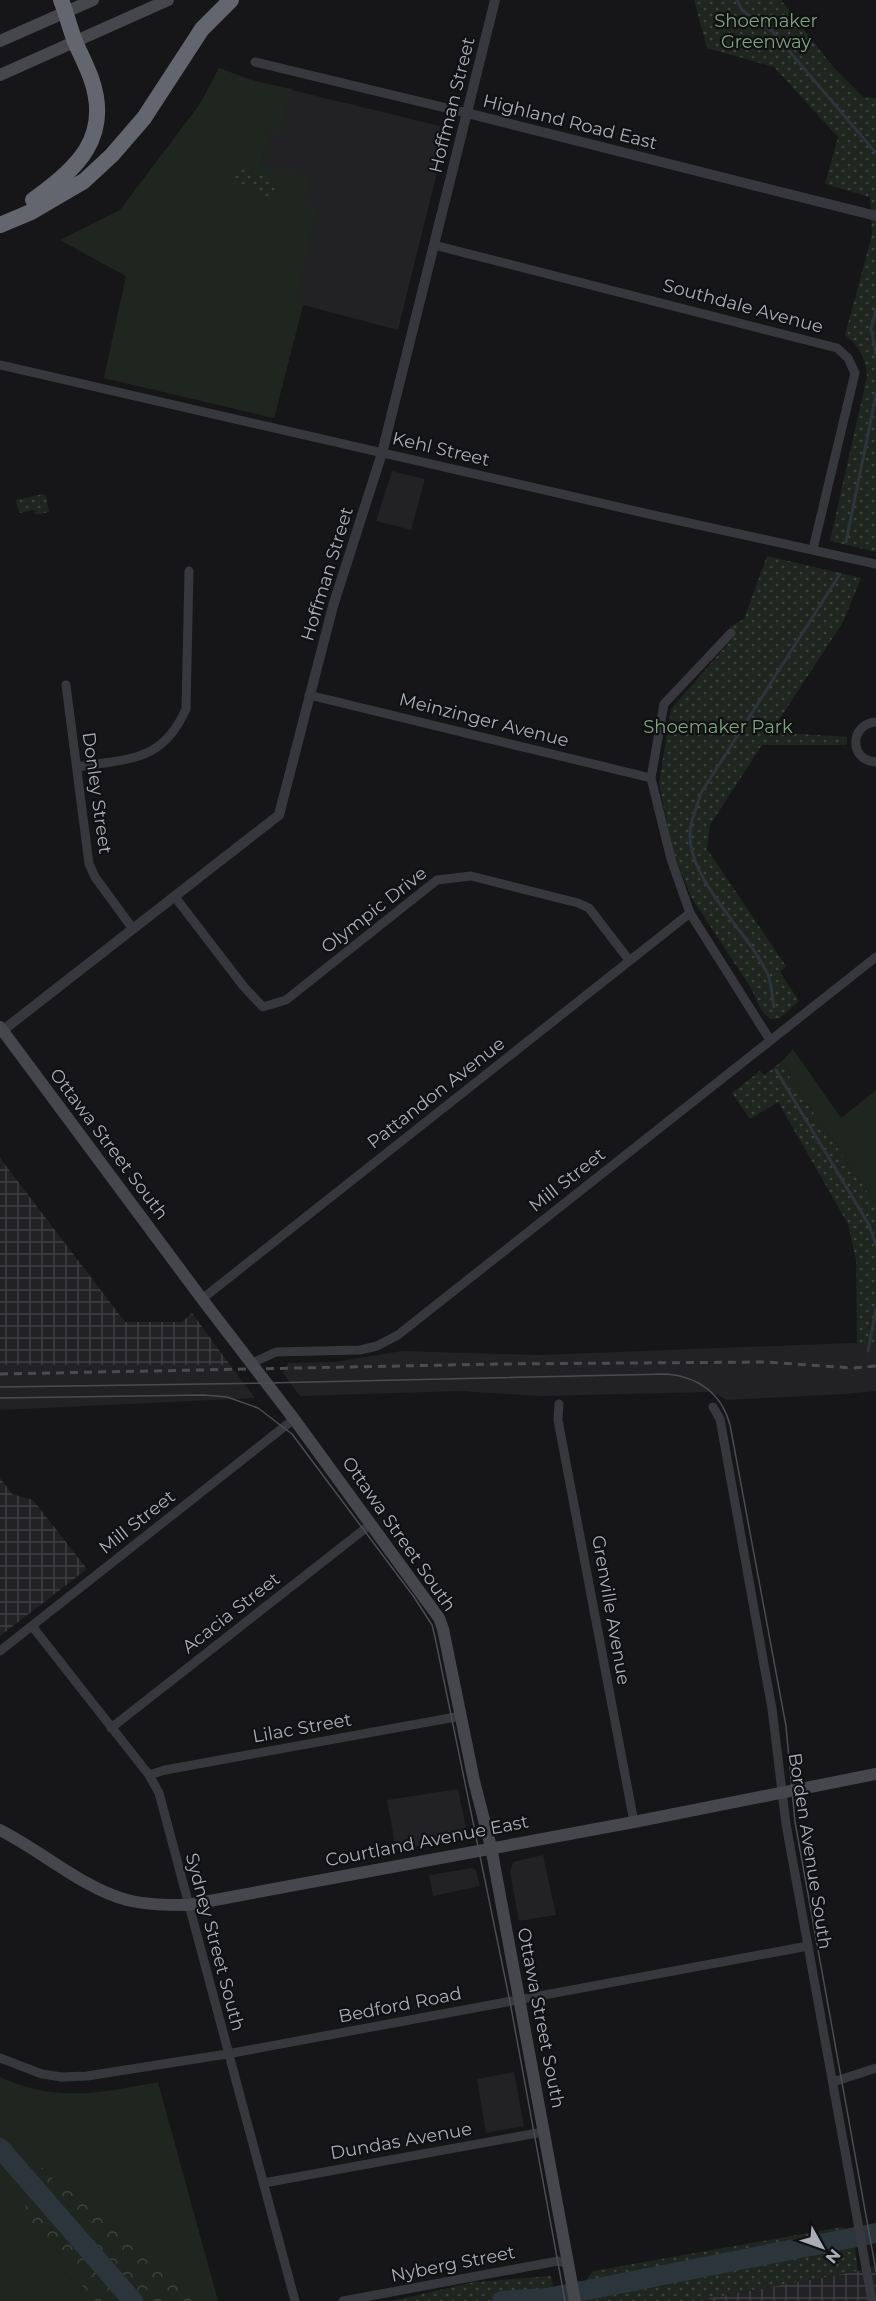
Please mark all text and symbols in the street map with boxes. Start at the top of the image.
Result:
park label: Shoemaker Greenway [714,10,818,53]
street label: Hoffman Street [424,35,480,175]
street label: Highland Road East [481,90,659,154]
street label: Southdale Avenue [660,274,826,338]
street label: Kehl Street [390,427,492,471]
street label: Hoffman Street [296,504,358,644]
street label: Meinzinger Avenue [397,688,571,752]
park label: Shoemaker Park [643,716,793,738]
street label: Donley Street [78,731,116,855]
street label: Olympic Drive [317,862,431,958]
street label: Pattandon Avenue [363,1032,509,1153]
street label: Ottawa Street South [45,1064,173,1224]
street label: Mill Street [524,1143,610,1217]
street label: Ottawa Street South [337,1453,461,1615]
street label: Mill Street [94,1485,180,1559]
street label: Grenville Avenue [587,1533,635,1687]
street label: Acacia Street [178,1568,284,1658]
street label: Lilac Street [251,1708,353,1748]
street label: Borden Avenue South [784,1751,836,1951]
street label: Courtland Avenue East [324,1811,530,1871]
street label: Sydney Street South [181,1851,249,2033]
street label: Ottawa Street South [513,1926,569,2110]
street label: Bedford Road [337,1982,463,2028]
street label: Dundas Avenue [328,2118,474,2164]
north arrow [792,2217,852,2277]
street label: Nyberg Street [389,2241,517,2287]
text: N [822,2245,845,2267]

